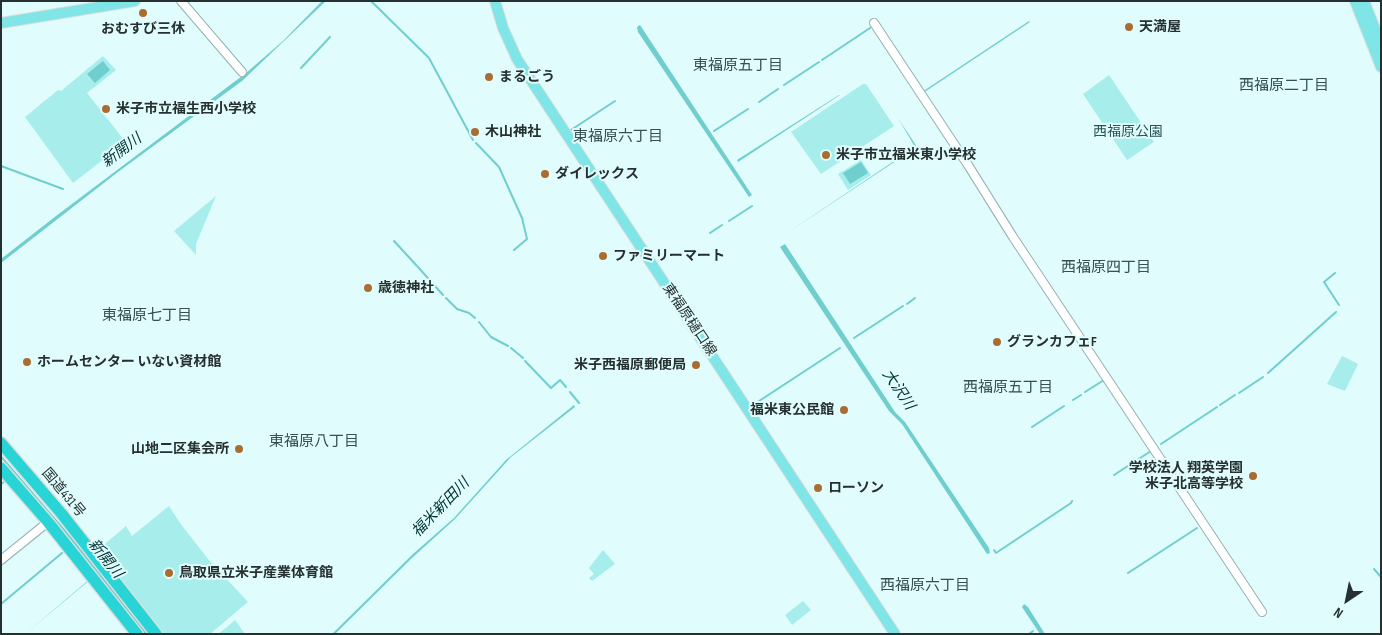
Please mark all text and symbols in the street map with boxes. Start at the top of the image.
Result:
marker: おむすび三休 [137,7,149,19]
place label: 天満屋 [1139,19,1181,35]
place label: おむすび三休 [101,21,185,37]
marker: 天満屋 [1123,21,1135,33]
district label: 東福原五丁目 [693,57,783,75]
place label: まるごう [499,69,555,85]
marker: まるごう [483,71,495,83]
district label: 西福原二丁目 [1239,77,1329,95]
place label: 米子市立福生西小学校 [116,101,256,117]
marker: 米子市立福生西小学校 [100,103,112,115]
place label: 木山神社 [485,124,541,140]
park label: 西福原公園 [1093,124,1163,140]
marker: 木山神社 [469,126,481,138]
district label: 東福原六丁目 [573,128,663,146]
water label: 新開川 [99,130,145,172]
place label: 米子市立福米東小学校 [836,147,976,163]
marker: 米子市立福米東小学校 [820,149,832,161]
place label: ダイレックス [555,166,639,182]
marker: ダイレックス [539,168,551,180]
place label: ファミリーマート [613,248,725,264]
marker: ファミリーマート [597,250,609,262]
district label: 西福原四丁目 [1061,259,1151,277]
place label: 歳徳神社 [378,280,434,296]
street label: 東福原樋口線 [659,280,719,360]
marker: 歳徳神社 [362,282,374,294]
district label: 東福原七丁目 [102,307,192,325]
place label: グランカフェF [1007,334,1097,350]
marker: グランカフェF [991,336,1003,348]
place label: ホームセンター いない資材館 [37,354,221,370]
marker: ホームセンター いない資材館 [21,356,33,368]
place label: 米子西福原郵便局 [574,357,686,373]
marker: 米子西福原郵便局 [690,359,702,371]
water label: 大沢川 [878,366,918,414]
district label: 西福原五丁目 [963,379,1053,397]
place label: 福米東公民館 [750,402,834,418]
marker: 福米東公民館 [838,404,850,416]
district label: 東福原八丁目 [269,433,359,451]
place label: 山地二区集会所 [131,441,229,457]
marker: 山地二区集会所 [233,443,245,455]
place label: 学校法人 翔英学園 米子北高等学校 [1129,460,1243,492]
street label: 国道431号 [38,465,88,521]
marker: 学校法人 翔英学園 米子北高等学校 [1247,470,1259,482]
water label: 福米新田川 [408,475,474,541]
place label: ローソン [828,480,884,496]
marker: ローソン [812,482,824,494]
water label: 新開川 [84,536,126,582]
place label: 鳥取県立米子産業体育館 [179,565,333,581]
marker: 鳥取県立米子産業体育館 [163,567,175,579]
north arrow [1322,575,1372,625]
district label: 西福原六丁目 [880,577,970,595]
text: N [1330,604,1346,622]

